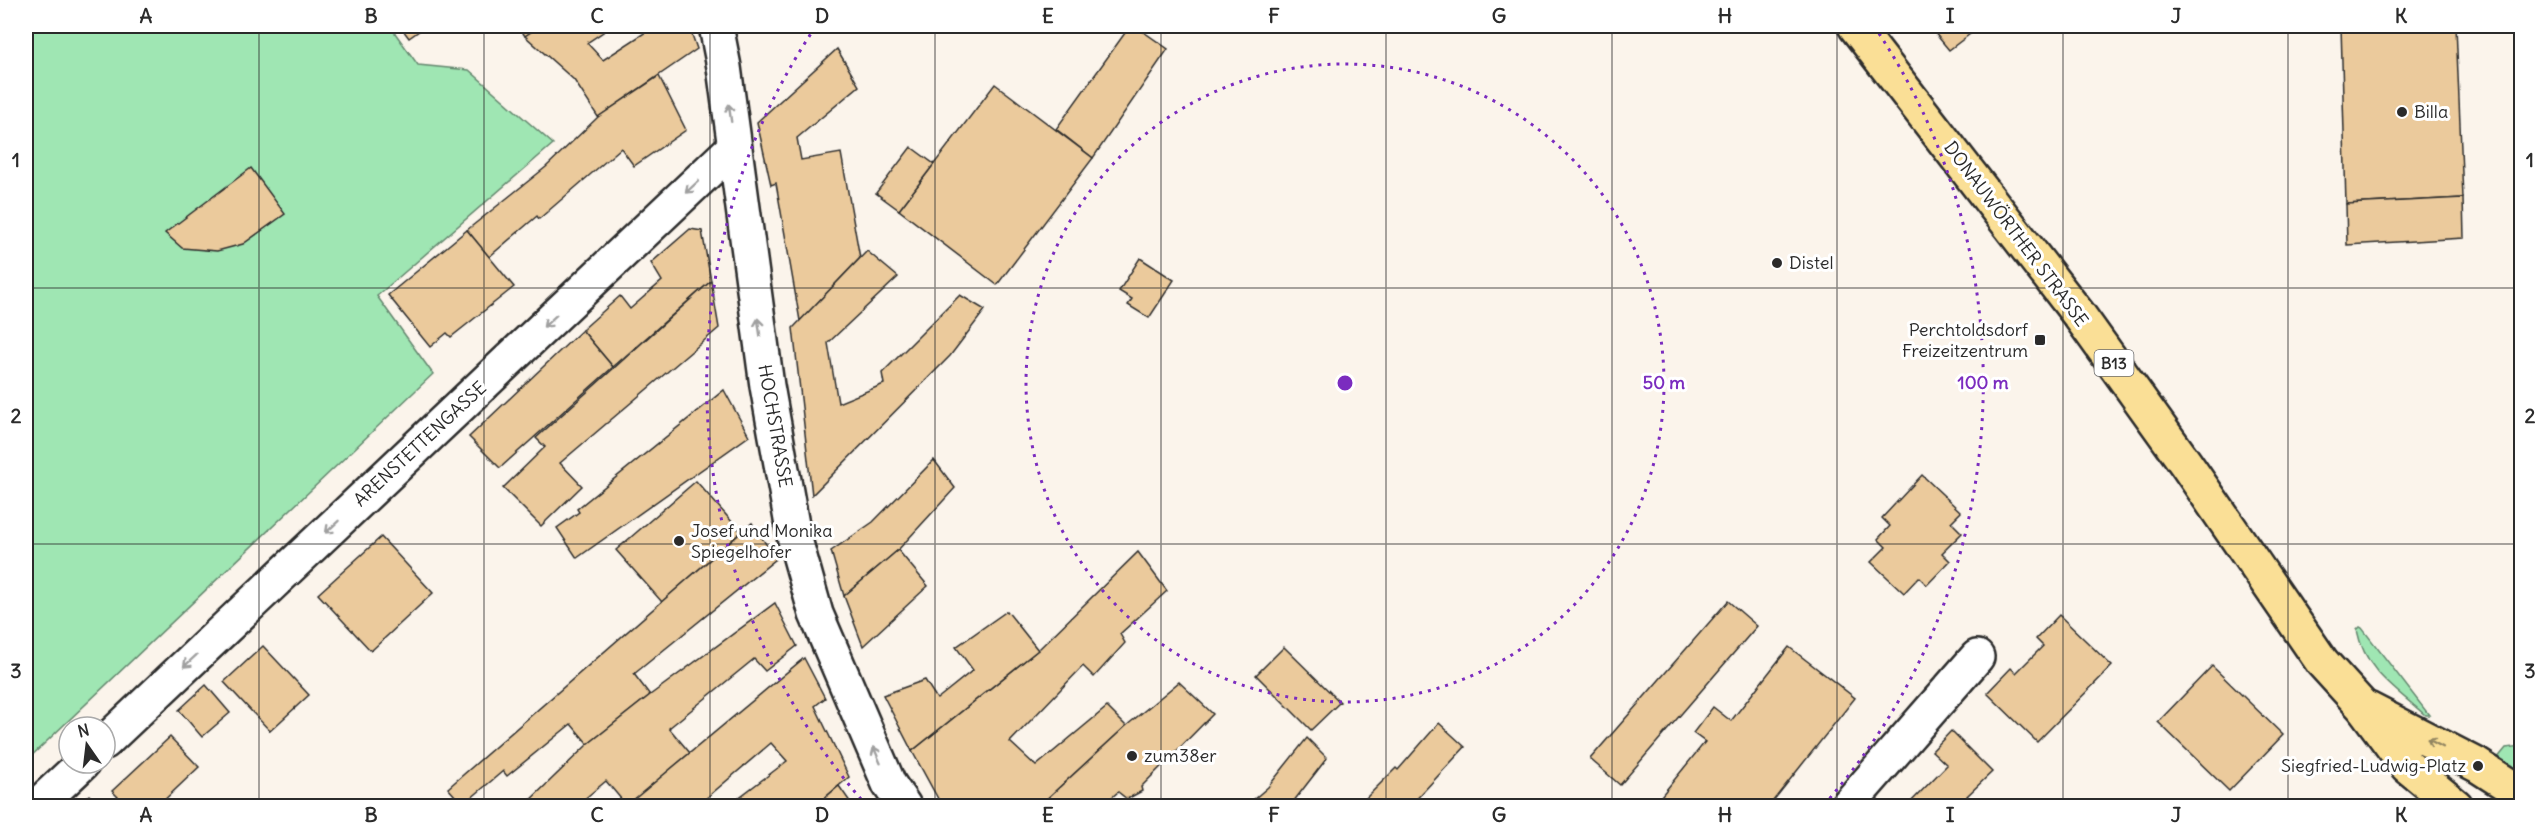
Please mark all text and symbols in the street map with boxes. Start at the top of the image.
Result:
text: A [140,3,153,28]
text: B [364,3,378,28]
text: C [590,3,604,28]
text: D [815,3,829,28]
text: E [1042,3,1054,28]
text: F [1268,3,1280,28]
text: G [1492,3,1506,28]
text: H [1718,3,1732,28]
text: I [1946,3,1955,28]
text: J [2171,3,2182,28]
text: K [2395,3,2408,28]
place label: Billa [2414,100,2448,123]
one-way arrow [724,103,735,123]
marker: Billa [2395,105,2409,119]
street label: DONAUWÖRTHER STRASSE [1939,137,2094,331]
text: 1 [12,147,20,172]
text: 1 [2526,147,2534,172]
one-way arrow [684,180,699,194]
place label: Distel [1789,251,1834,274]
marker: Distel [1770,256,1784,270]
one-way arrow [543,314,558,328]
one-way arrow [753,317,764,337]
place label: Perchtoldsdorf Freizeitzentrum [1902,318,2029,362]
marker: Perchtoldsdorf Freizeitzentrum [2033,333,2047,347]
road number: B13 [2094,350,2134,376]
street label: HOCHSTRASSE [753,363,798,489]
text: 50 m [1643,371,1685,394]
text: 100 m [1958,371,2009,394]
centre of rings [1335,373,1355,393]
street label: ARENSTETTENGASSE [349,376,491,511]
text: 2 [11,403,22,428]
text: 2 [2525,403,2536,428]
place label: Josef und Monika Spiegelhofer [691,519,832,563]
one-way arrow [325,520,340,534]
marker: Josef und Monika Spiegelhofer [672,534,686,548]
one-way arrow [183,654,198,668]
text: 3 [10,658,22,683]
text: 3 [2524,658,2536,683]
north arrow [57,715,117,775]
text: N [76,719,91,741]
one-way arrow [2427,737,2445,748]
place label: zum38er [1144,744,1217,767]
one-way arrow [871,746,882,765]
marker: zum38er [1125,749,1139,763]
place label: Siegfried-Ludwig-Platz [2281,754,2466,777]
marker: Siegfried-Ludwig-Platz [2471,759,2485,773]
text: A [140,802,153,827]
text: B [364,802,378,827]
text: C [590,802,604,827]
text: D [815,802,829,827]
text: E [1042,802,1054,827]
text: F [1268,802,1280,827]
text: G [1492,802,1506,827]
text: H [1718,802,1732,827]
text: I [1946,802,1955,827]
text: J [2171,802,2182,827]
text: K [2395,802,2408,827]

